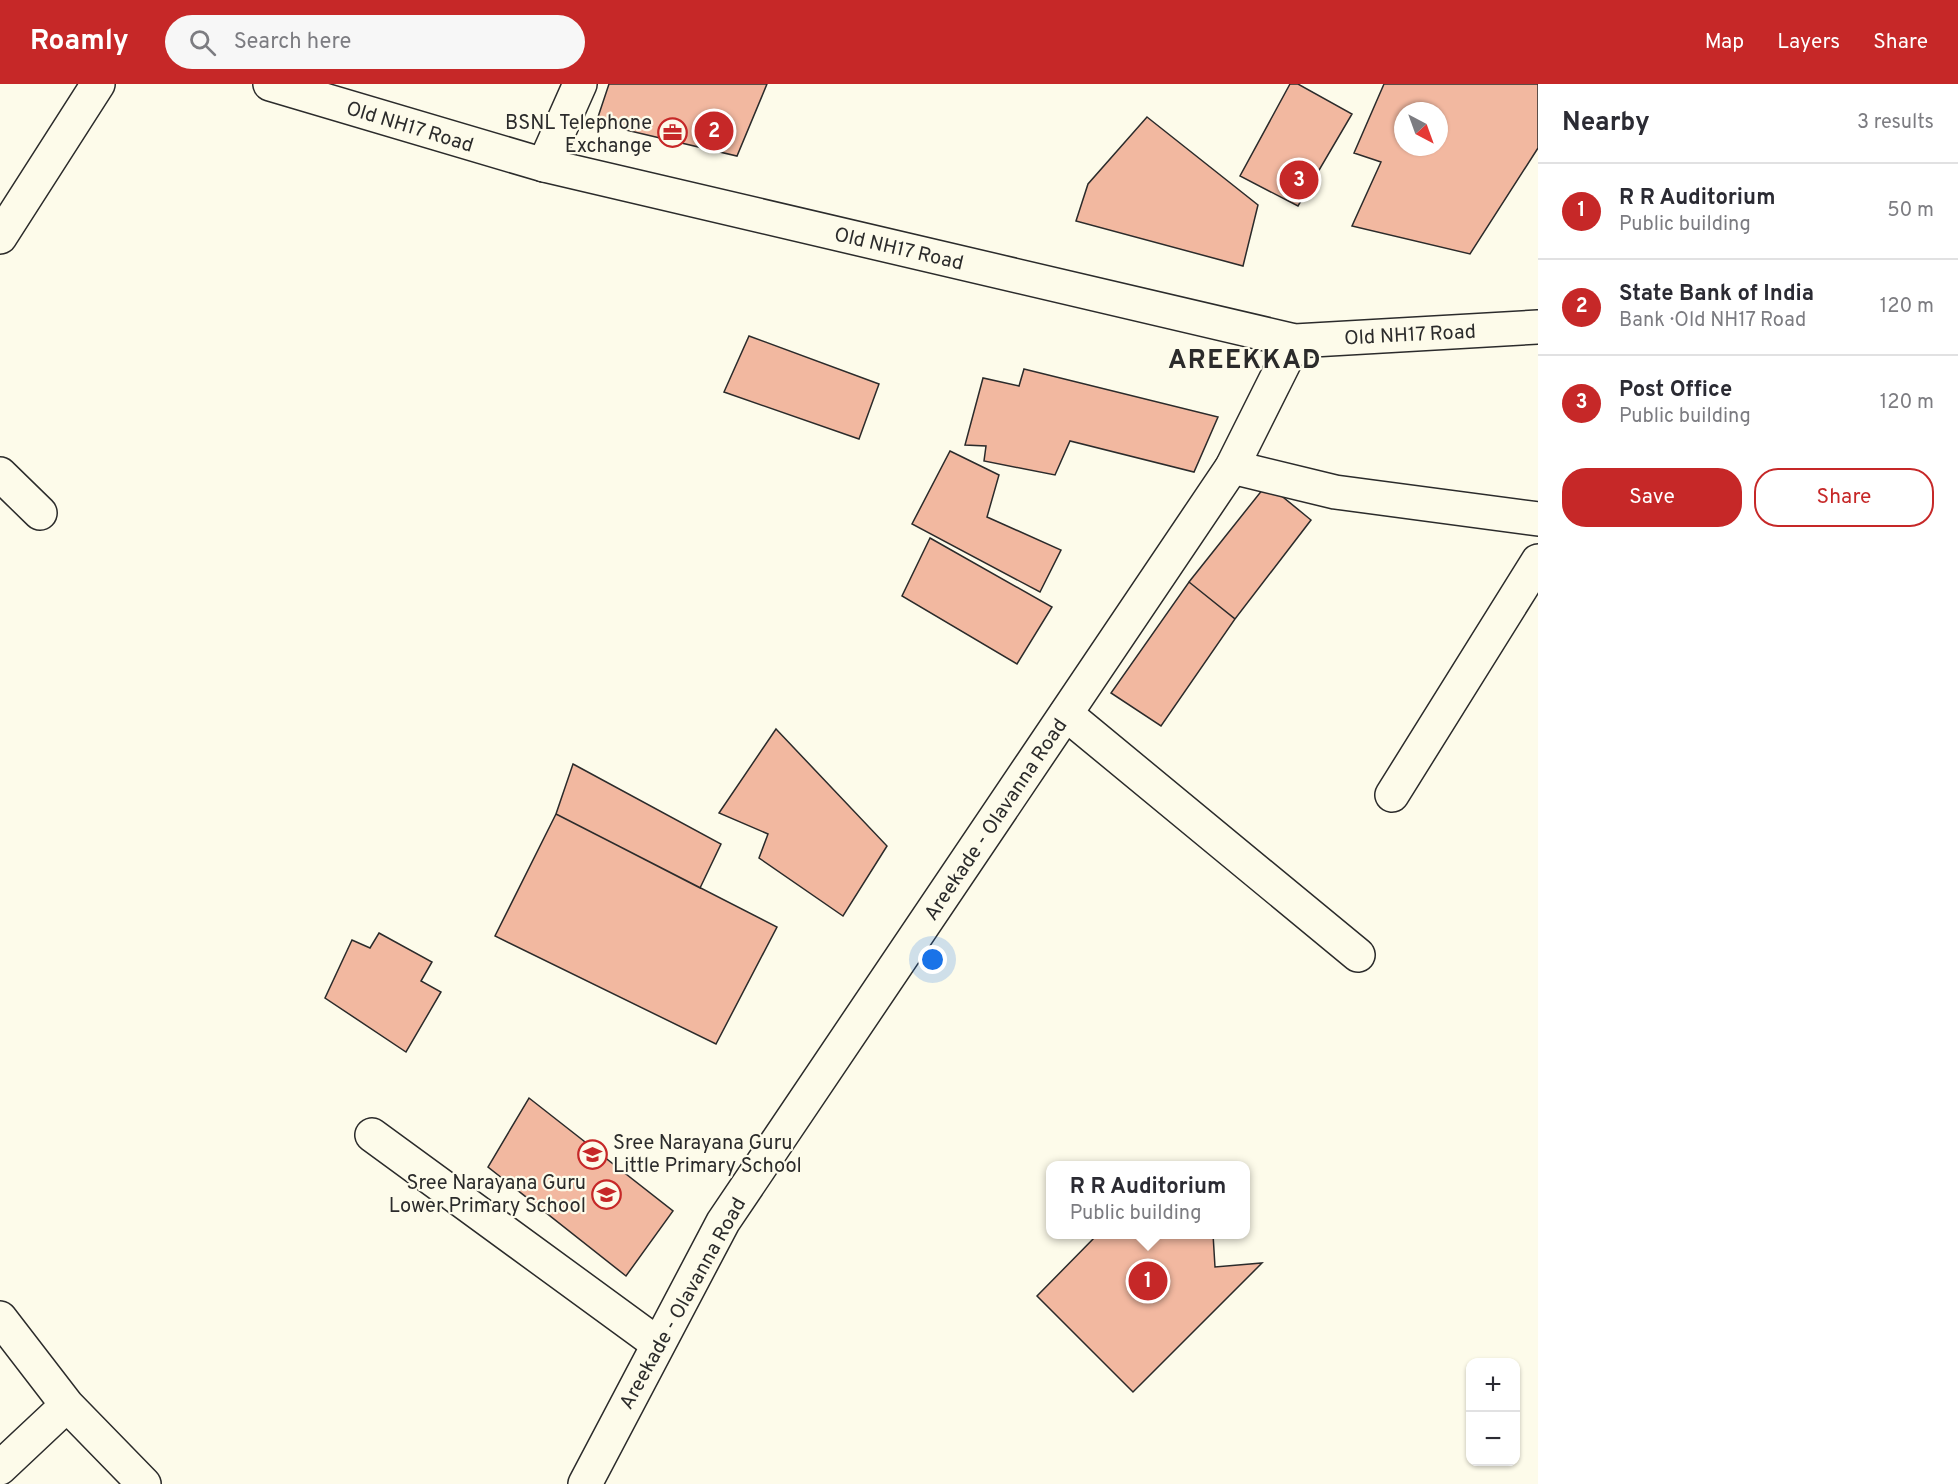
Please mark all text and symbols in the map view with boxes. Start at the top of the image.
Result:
search box [165,15,585,69]
text: Roamly [30,24,129,60]
icon: search [186,26,219,59]
text: Search here [234,29,351,56]
text: Map [1705,29,1744,56]
text: Layers [1777,29,1840,56]
text: Share [1873,29,1928,56]
street label: Old NH17 Road [343,96,476,160]
north arrow [1394,102,1448,156]
text: Nearby [1562,107,1650,140]
pin: 2 [694,108,734,154]
text: 3 results [1857,110,1934,136]
place label: BSNL Telephone Exchange [505,111,652,160]
office icon: BSNL Telephone Exchange [657,117,689,149]
pin: 3 [1280,158,1318,202]
text: R R Auditorium [1619,185,1775,212]
text: 1 [1578,198,1586,224]
text: 50 m [1887,198,1934,224]
text: Public building [1619,212,1751,238]
street label: Old NH17 Road [831,222,966,277]
text: State Bank of India [1619,281,1814,308]
text: 2 [1575,294,1588,320]
text: 120 m [1880,294,1934,320]
text: Bank · Old NH17 Road [1619,308,1806,334]
street label: Old NH17 Road [1344,320,1477,352]
district label: AREEKKAD [1168,345,1322,378]
text: Post Office [1619,377,1732,404]
text: 3 [1576,390,1588,416]
text: 120 m [1880,390,1934,416]
text: Public building [1619,404,1751,430]
button: Save [1562,468,1742,527]
button: Share [1754,468,1934,527]
street label: Areekade - Olavanna Road [919,714,1074,926]
your location [918,945,947,974]
place label: Sree Narayana Guru Little Primary School [613,1131,802,1180]
school or university icon: Sree Narayana Guru Little Primary School [576,1138,608,1170]
popup [1046,1161,1250,1239]
place label: Sree Narayana Guru Lower Primary School [389,1171,586,1220]
text: R R Auditorium [1070,1174,1226,1201]
school or university icon: Sree Narayana Guru Lower Primary School [591,1178,623,1210]
street label: Areekade - Olavanna Road [615,1193,753,1415]
text: Public building [1070,1201,1202,1227]
pin: 1 [1128,1258,1168,1304]
map controls [1466,1358,1520,1466]
button: + [1466,1358,1520,1412]
button: − [1466,1412,1520,1466]

